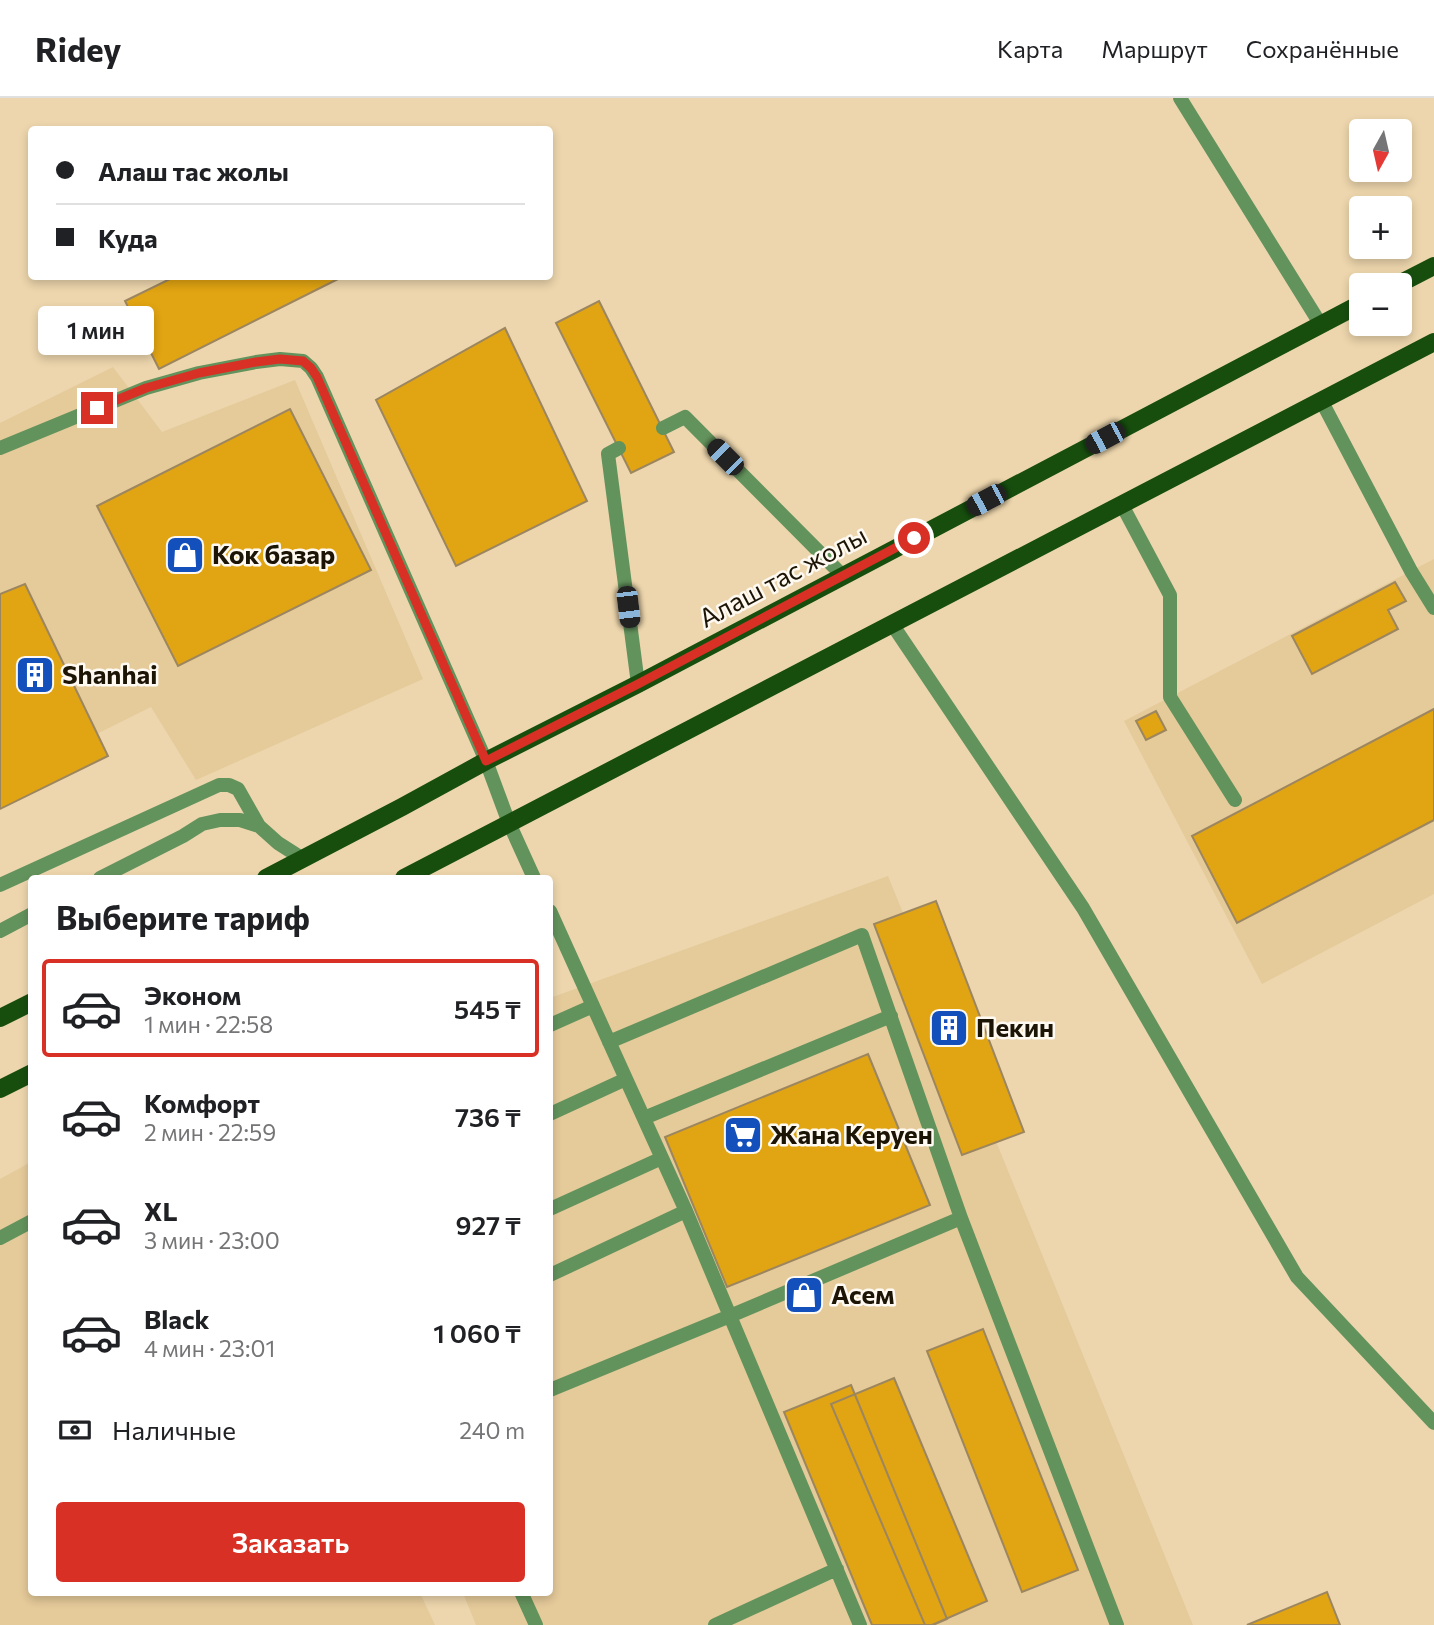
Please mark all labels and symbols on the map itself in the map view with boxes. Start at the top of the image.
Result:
north arrow [1349,119,1412,182]
callout: 1 мин [39,306,155,356]
route end [81,392,113,424]
car [1082,419,1129,457]
car [703,435,748,479]
car [963,481,1010,519]
street label: Алаш тас жолы [693,518,872,633]
route start [898,522,930,554]
shop icon: Кок базар [164,534,206,576]
place label: Кок базар [212,538,335,569]
car [616,585,641,629]
building icon: Shanhai [14,654,56,696]
place label: Shanhai [62,658,157,689]
building icon: Пекин [928,1007,970,1049]
place label: Пекин [976,1011,1054,1042]
supermarket icon: Жана Керуен [722,1114,764,1156]
place label: Жана Керуен [770,1118,933,1149]
shop icon: Асем [783,1274,825,1316]
place label: Асем [831,1278,895,1309]

